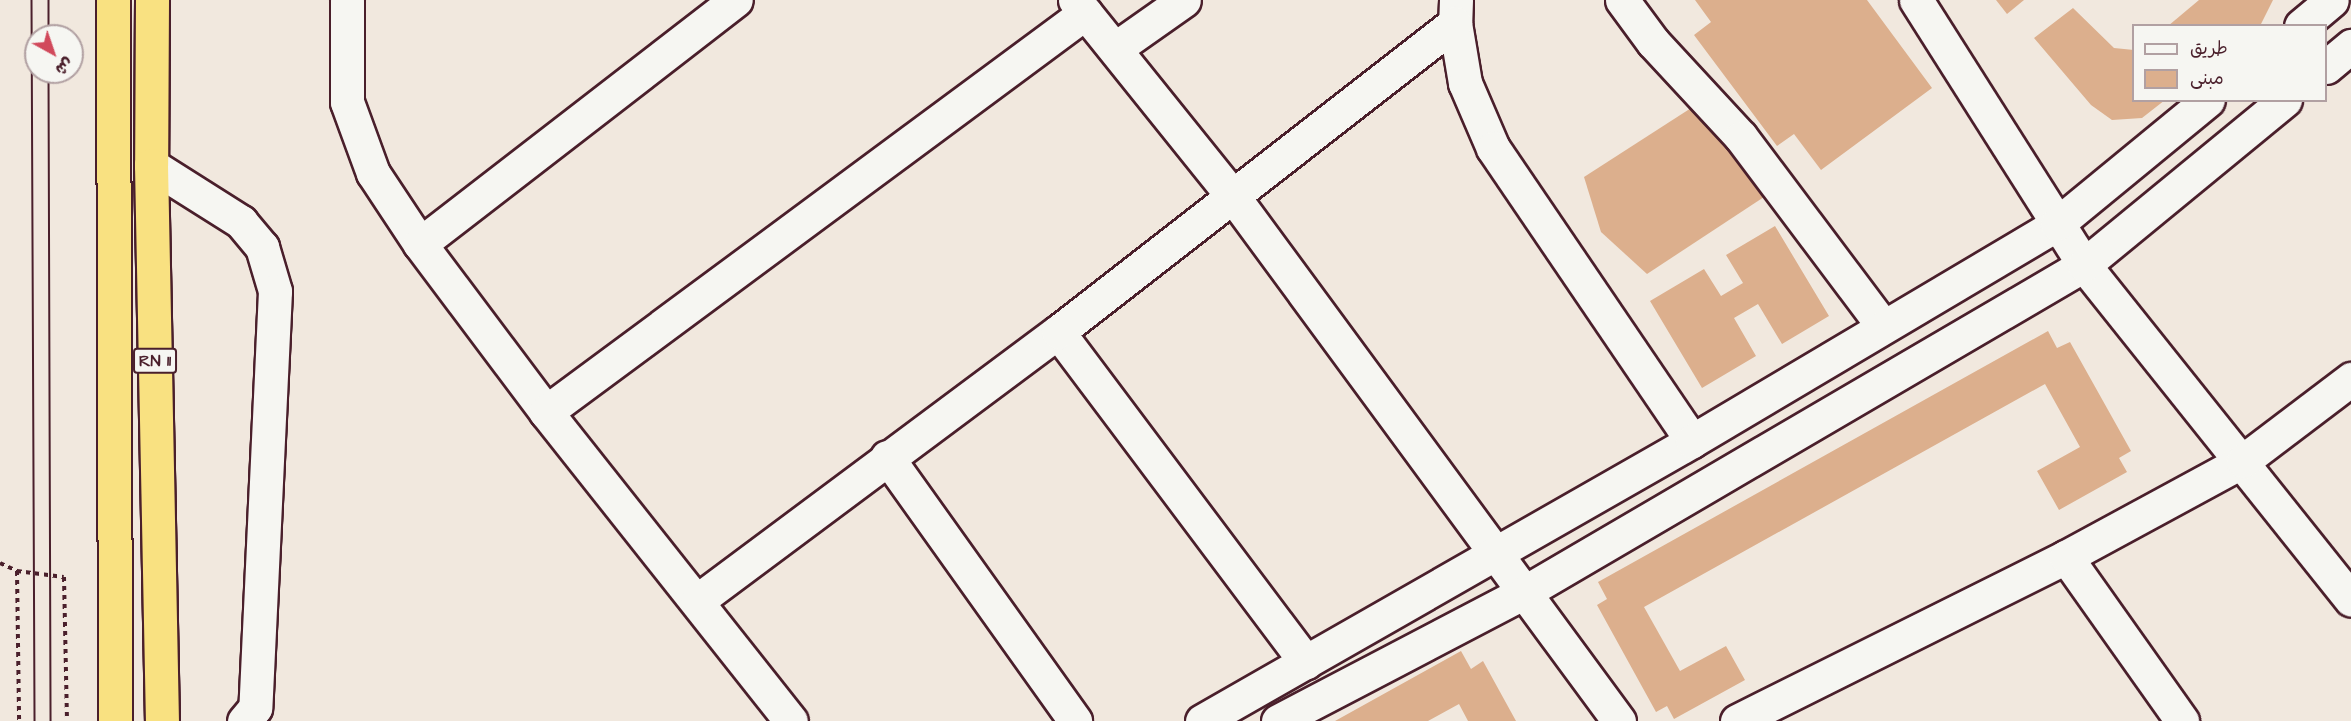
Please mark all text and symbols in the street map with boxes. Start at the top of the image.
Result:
north arrow [24,24,84,84]
legend [2132,24,2327,102]
text: طريق [2190,36,2228,61]
text: ش [50,52,78,80]
text: مبنى [2190,66,2224,91]
road number: RN 11 [132,348,178,374]

